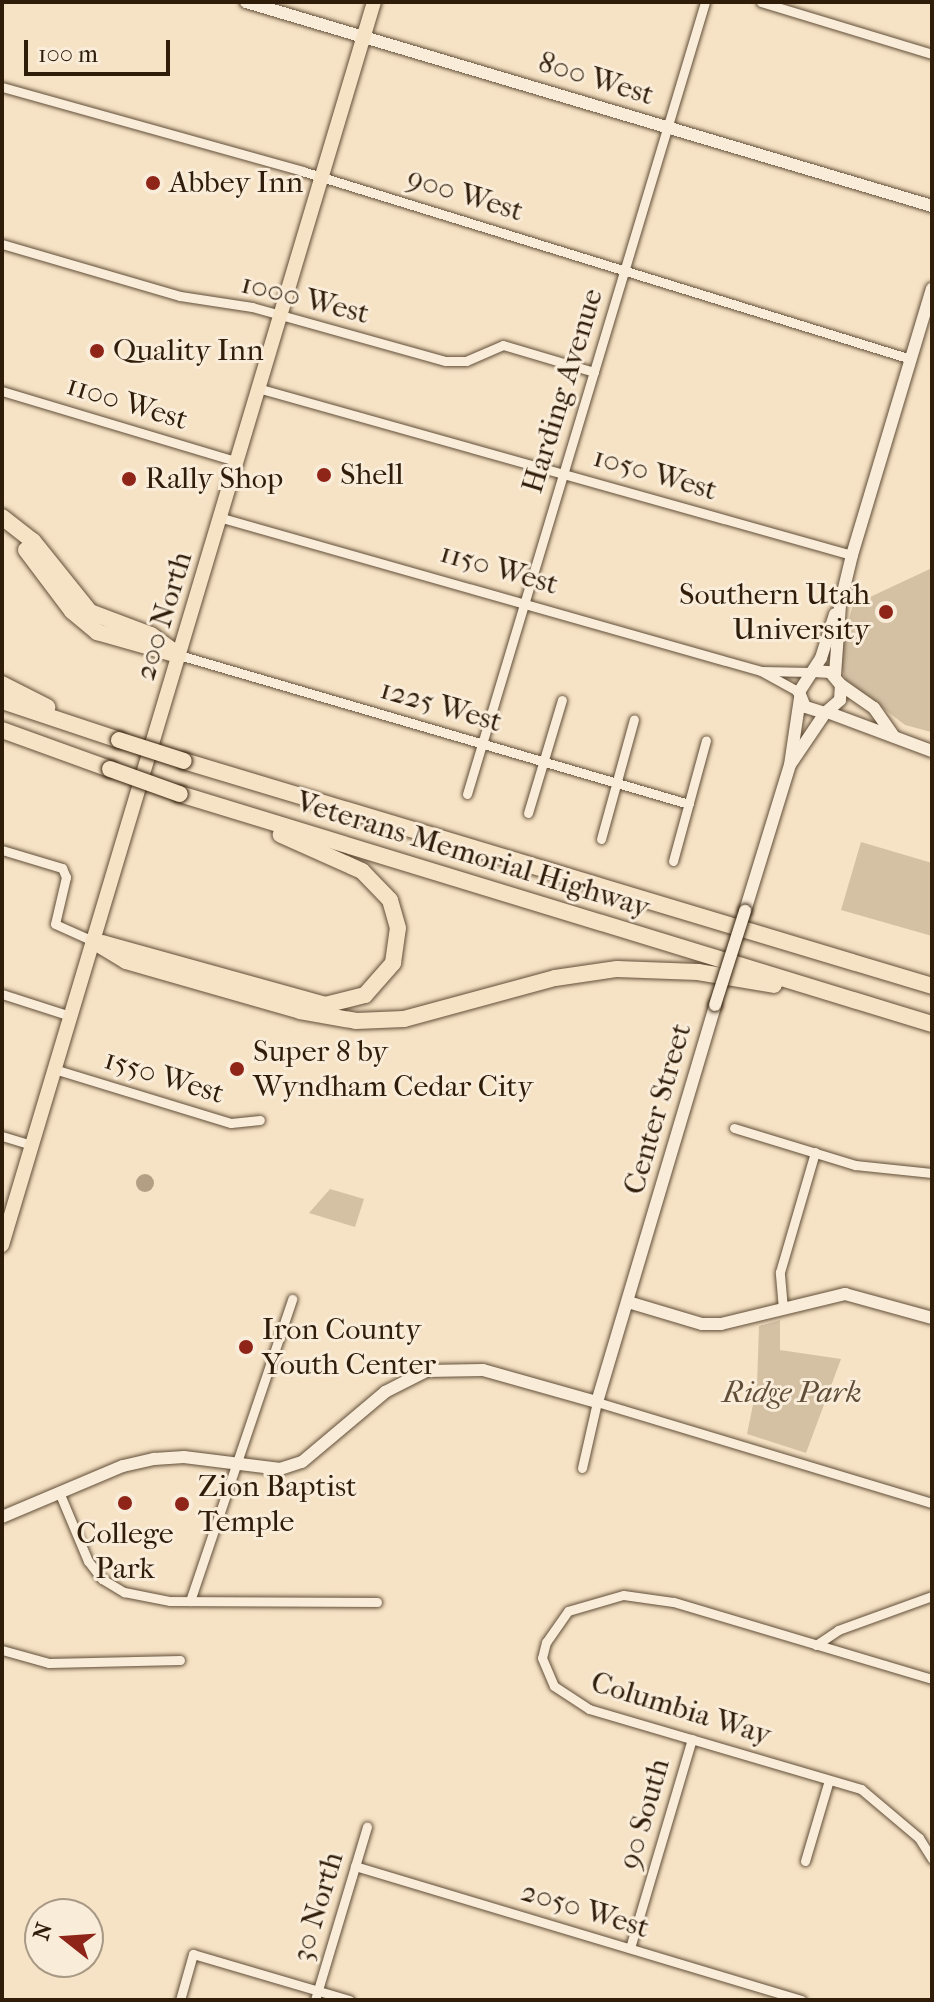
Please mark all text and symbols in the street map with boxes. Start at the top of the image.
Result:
scale bar [28,24,174,74]
text: 100 m [38,40,98,68]
street label: 800 West [534,44,658,114]
street label: 900 West [403,160,527,230]
place label: Abbey Inn [169,165,303,201]
marker: Abbey Inn [144,174,162,192]
street label: 1000 West [237,266,373,332]
street label: Harding Avenue [515,284,611,498]
place label: Quality Inn [113,333,264,369]
marker: Quality Inn [88,342,106,360]
street label: 1100 West [62,368,192,438]
street label: 1050 West [589,439,721,509]
place label: Shell [340,457,404,493]
place label: Rally Shop [145,461,283,497]
marker: Shell [315,466,333,484]
marker: Rally Shop [120,470,138,488]
street label: 1150 West [436,535,562,603]
street label: 200 North [127,547,201,685]
place label: Southern Utah University [679,577,870,648]
marker: Southern Utah University [877,603,895,621]
street label: 1225 West [376,671,506,741]
street label: Veterans Memorial Highway [292,784,654,926]
street label: Center Street [616,1019,700,1199]
place label: Super 8 by Wyndham Cedar City [253,1034,533,1104]
street label: 1550 West [100,1042,228,1112]
marker: Super 8 by Wyndham Cedar City [228,1060,246,1078]
place label: Iron County Youth Center [262,1312,436,1382]
marker: Iron County Youth Center [237,1338,255,1356]
park label: Ridge Park [722,1375,862,1411]
place label: Zion Baptist Temple [198,1469,357,1540]
marker: College Park [116,1494,134,1512]
marker: Zion Baptist Temple [173,1495,191,1513]
place label: College Park [76,1516,174,1586]
street label: Columbia Way [587,1665,775,1753]
street label: 90 South [612,1754,678,1874]
street label: 30 North [284,1848,352,1966]
street label: 2050 West [517,1874,653,1946]
north arrow [24,1898,104,1978]
text: N [28,1920,58,1943]

